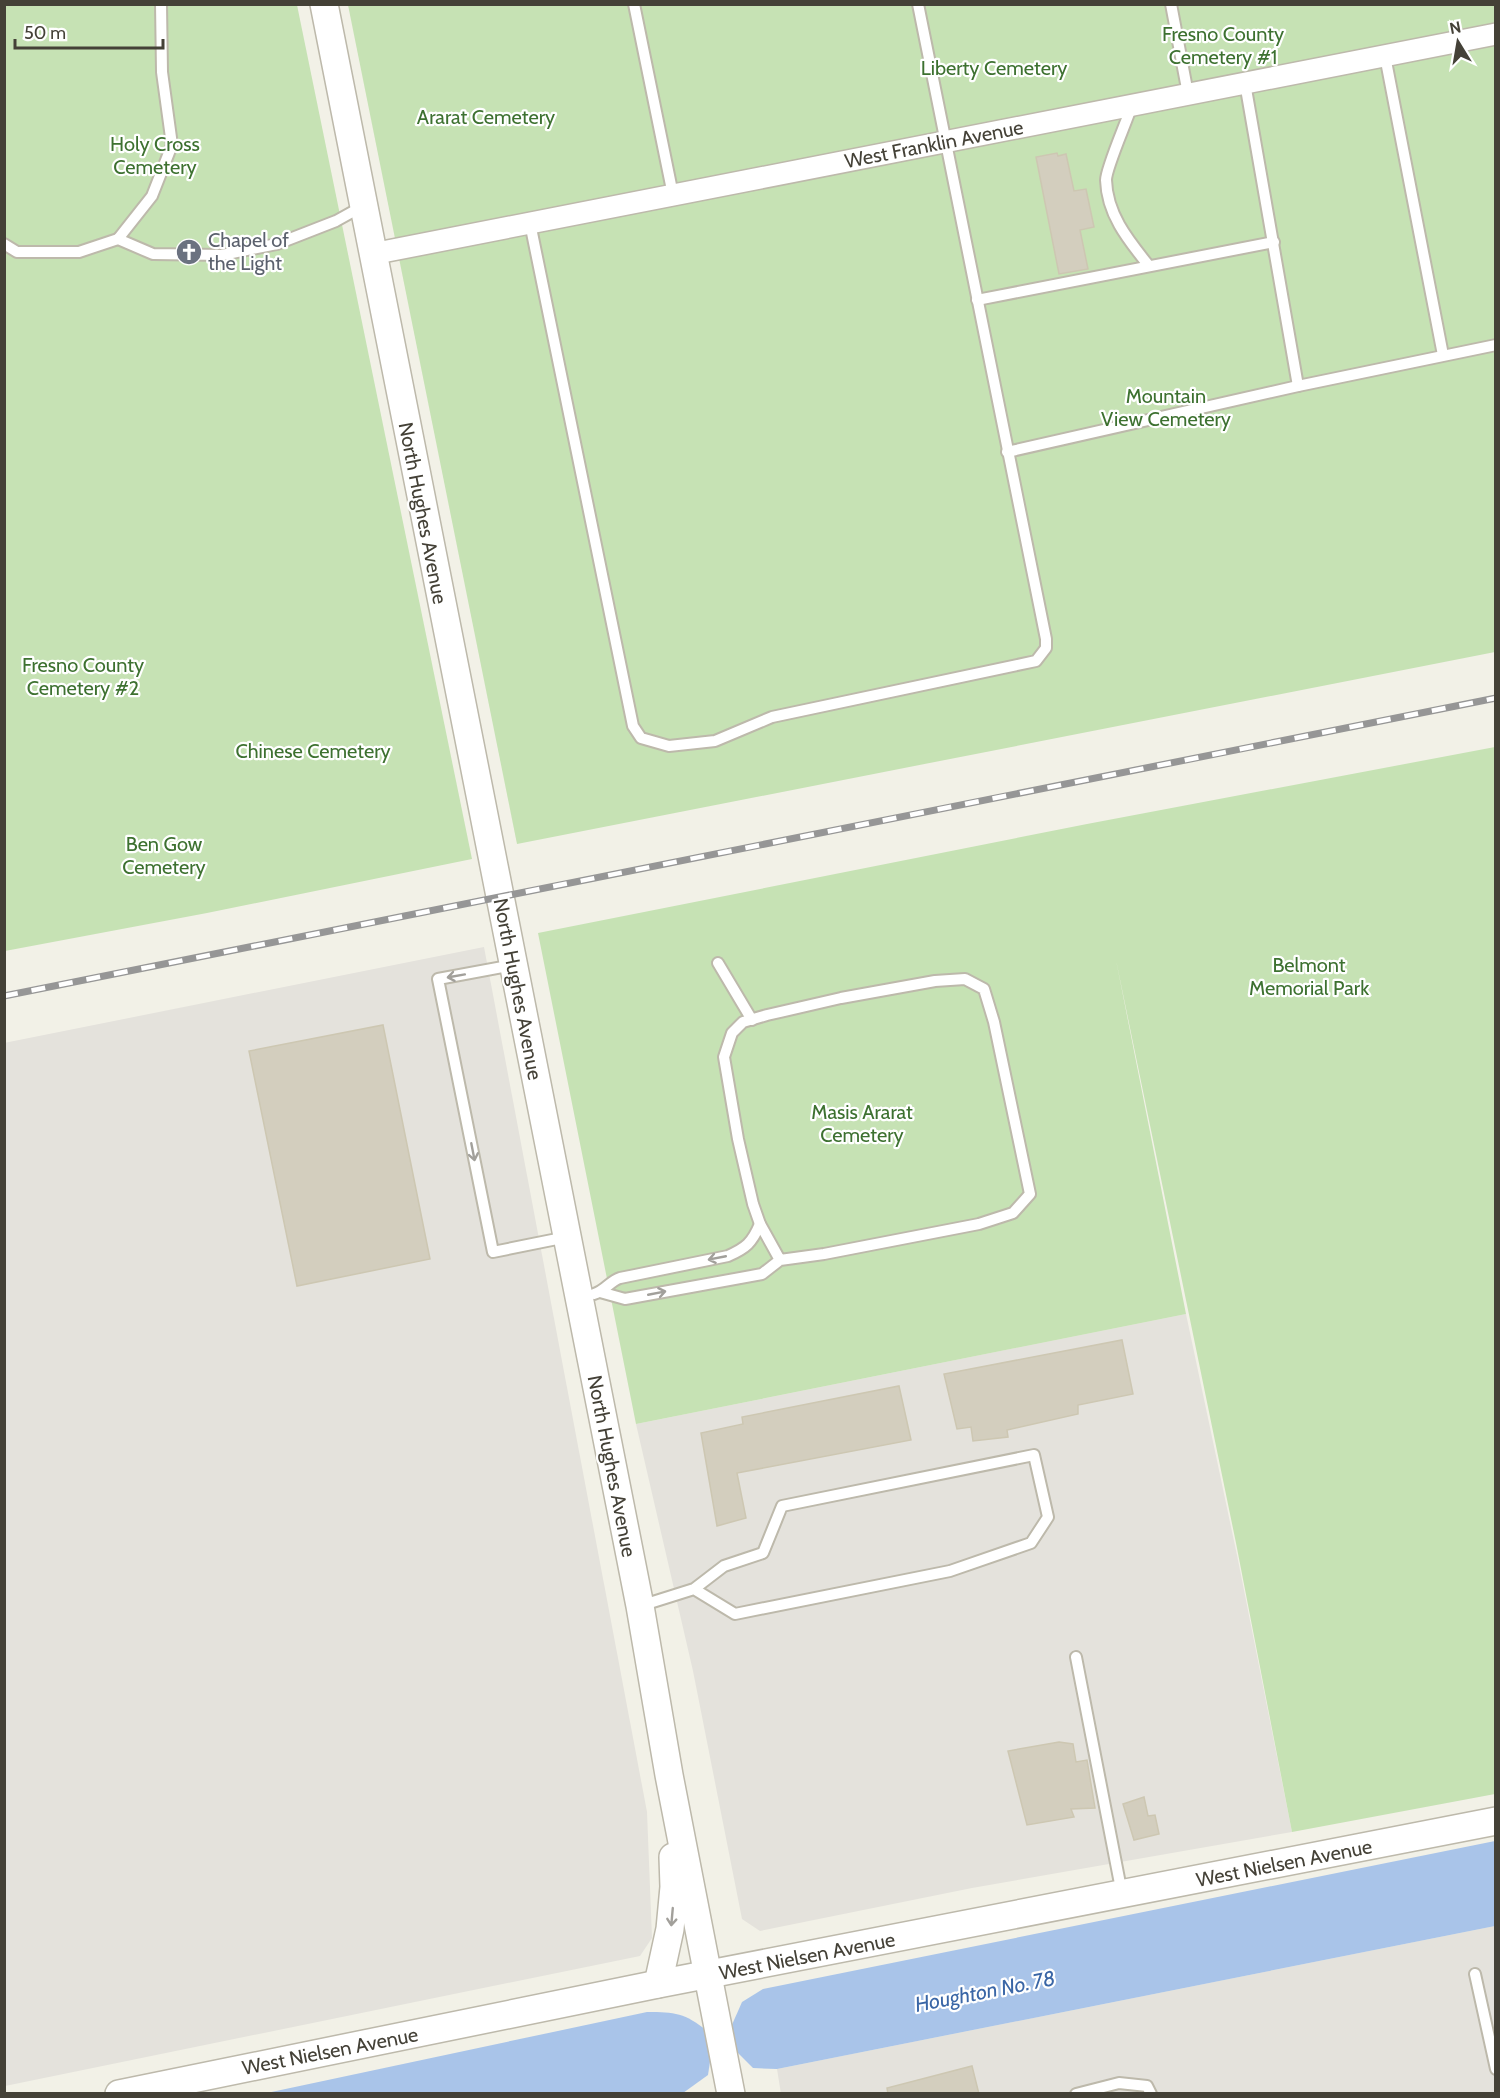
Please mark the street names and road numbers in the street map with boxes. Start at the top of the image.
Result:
street label: West Franklin Avenue [843,115,1025,173]
street label: North Hughes Avenue [394,420,452,606]
street label: North Hughes Avenue [489,896,547,1082]
street label: North Hughes Avenue [583,1373,641,1559]
street label: West Nielsen Avenue [1194,1834,1374,1892]
street label: West Nielsen Avenue [717,1927,897,1985]
street label: West Nielsen Avenue [240,2022,420,2080]

